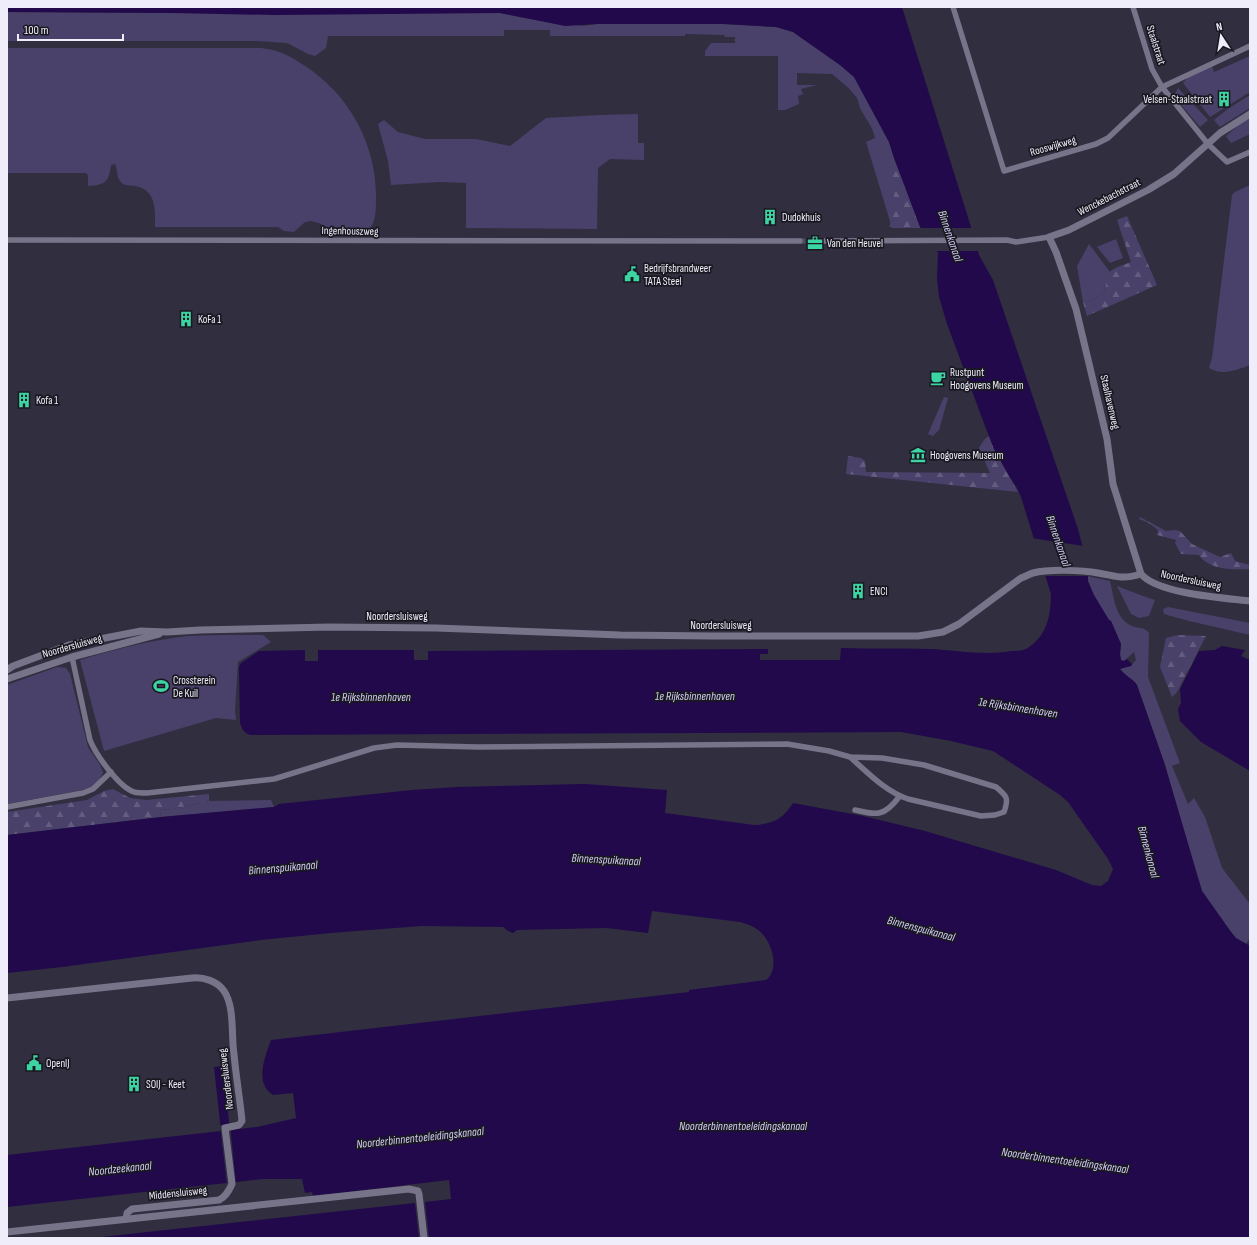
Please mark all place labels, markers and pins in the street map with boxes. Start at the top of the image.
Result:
building icon: Velsen-Staalstraat [1215,90,1233,108]
place label: Velsen-Staalstraat [1143,93,1213,106]
building icon: Dudokhuis [761,208,779,226]
place label: Dudokhuis [782,211,821,224]
office icon: Van den Heuvel [806,234,824,252]
place label: Van den Heuvel [827,237,883,250]
place label: Bedrijfsbrandweer TATA Steel [644,262,711,288]
public building icon: Bedrijfsbrandweer TATA Steel [623,265,641,283]
building icon: KoFa 1 [177,310,195,328]
place label: KoFa 1 [198,313,221,326]
place label: Rustpunt Hoogovens Museum [950,366,1024,392]
cafe icon: Rustpunt Hoogovens Museum [929,369,947,387]
building icon: Kofa 1 [15,391,33,409]
place label: Kofa 1 [36,394,58,407]
museum icon: Hoogovens Museum [909,446,927,464]
place label: Hoogovens Museum [930,449,1004,462]
building icon: ENCI [849,582,867,600]
place label: ENCI [870,585,888,598]
place label: Crossterein De Kuil [173,674,216,700]
sports icon: Crossterein De Kuil [152,677,170,695]
public building icon: OpenIJ [25,1054,43,1072]
place label: OpenIJ [46,1057,70,1070]
building icon: SOIJ - Keet [125,1075,143,1093]
place label: SOIJ - Keet [146,1078,186,1091]

